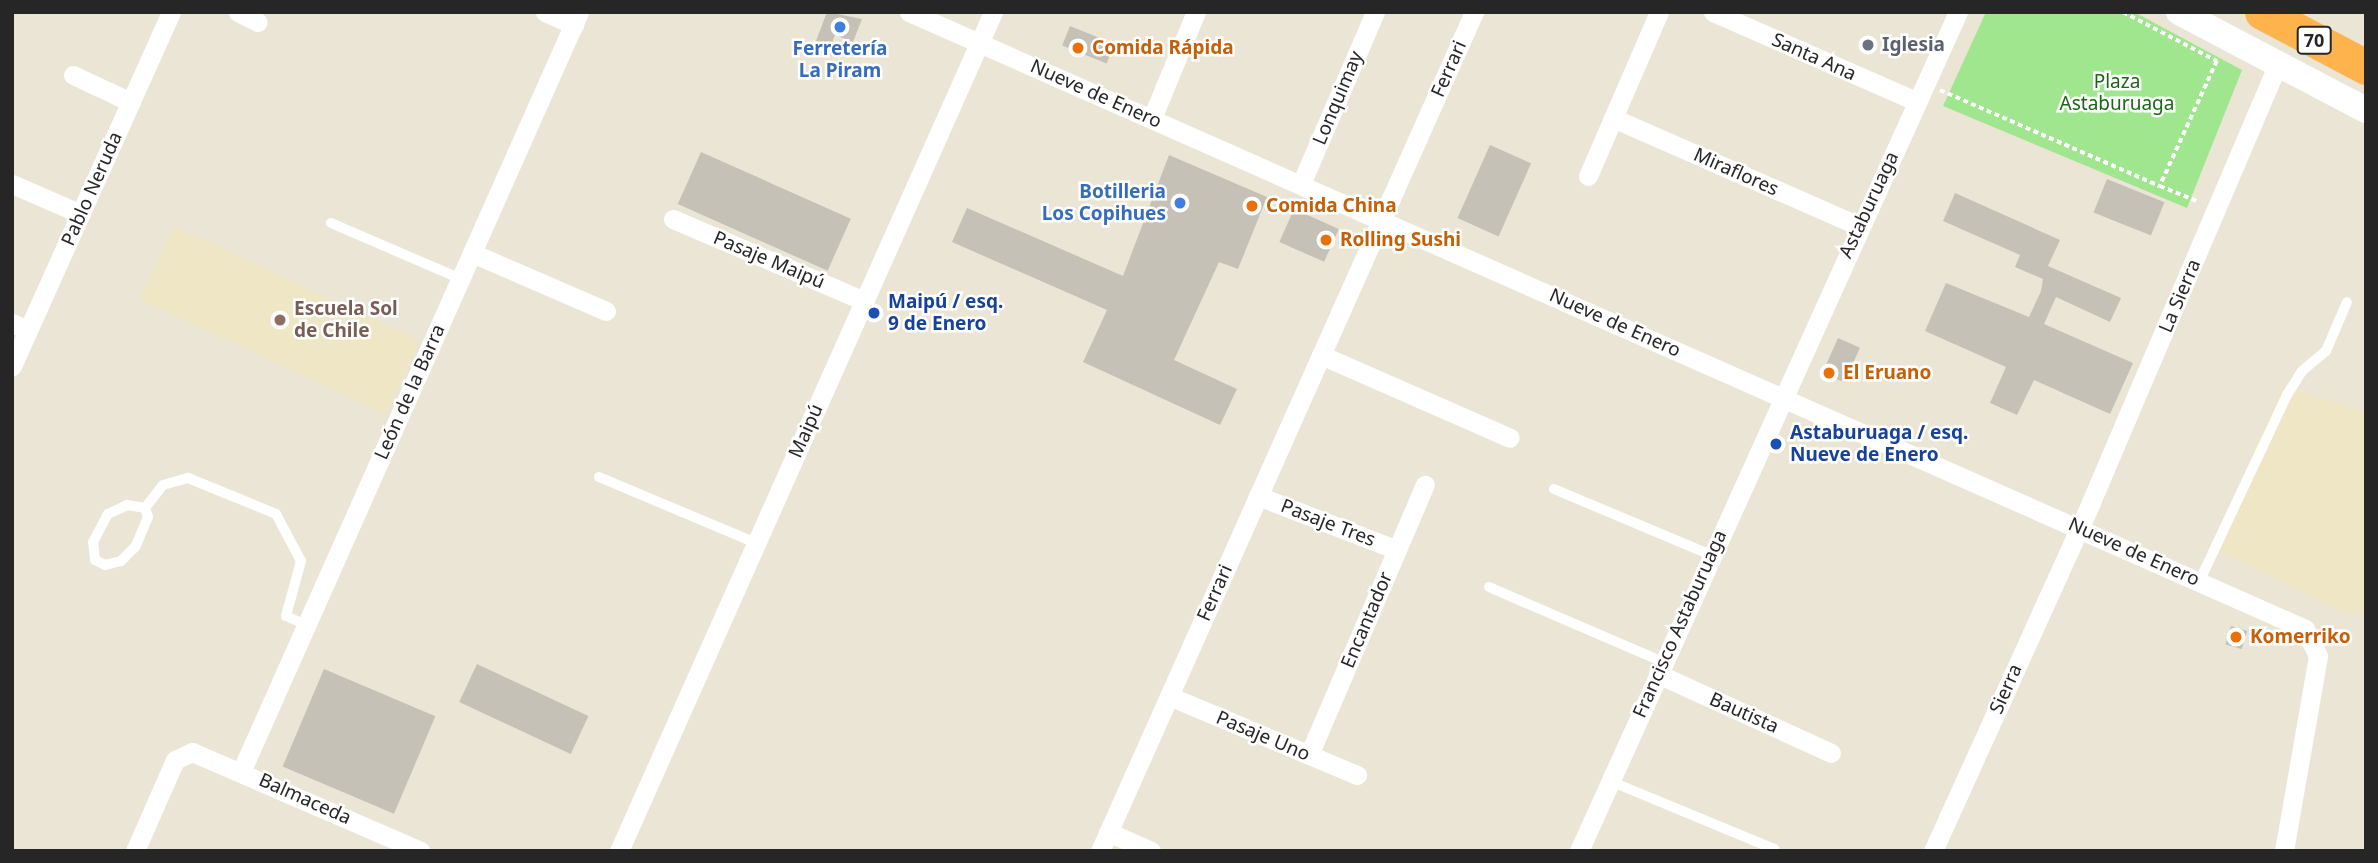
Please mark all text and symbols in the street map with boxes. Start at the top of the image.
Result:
marker: Ferretería La Piram [832,19,848,35]
road number: 70 [2296,26,2332,55]
street label: Santa Ana [1768,28,1860,86]
place label: Iglesia [1882,34,1945,56]
place label: Comida Rápida [1092,37,1234,59]
street label: Ferrari [1427,37,1471,101]
marker: Iglesia [1860,37,1876,53]
place label: Ferretería La Piram [793,38,887,82]
marker: Comida Rápida [1070,40,1086,56]
street label: Lonquimay [1308,48,1368,148]
street label: Nueve de Enero [1027,55,1165,133]
park label: Plaza Astaburuaga [2060,71,2174,115]
street label: Pablo Neruda [57,129,127,249]
street label: Miraflores [1690,143,1782,201]
street label: Astaburuaga [1834,148,1904,262]
place label: Botilleria Los Copihues [1042,181,1166,225]
marker: Botilleria Los Copihues [1172,195,1188,211]
place label: Comida China [1266,195,1397,217]
marker: Comida China [1244,198,1260,214]
street label: Pasaje Maipú [710,226,828,294]
place label: Rolling Sushi [1340,229,1461,251]
marker: Rolling Sushi [1318,232,1334,248]
street label: La Sierra [2154,256,2206,336]
street label: Nueve de Enero [1546,284,1684,362]
place label: Maipú / esq. 9 de Enero [888,291,1003,335]
place label: Escuela Sol de Chile [294,298,398,342]
marker: Maipú / esq. 9 de Enero [866,305,882,321]
marker: Escuela Sol de Chile [272,312,288,328]
street label: León de la Barra [370,321,450,463]
place label: El Eruano [1843,362,1931,384]
marker: El Eruano [1821,365,1837,381]
street label: Maipú [784,401,828,461]
place label: Astaburuaga / esq. Nueve de Enero [1790,422,1968,466]
marker: Astaburuaga / esq. Nueve de Enero [1768,436,1784,452]
street label: Pasaje Tres [1278,495,1378,551]
street label: Nueve de Enero [2065,513,2203,591]
street label: Francisco Astaburuaga [1628,527,1732,721]
street label: Ferrari [1193,561,1237,625]
street label: Encantador [1337,568,1397,672]
place label: Komerriko [2250,626,2351,648]
marker: Komerriko [2228,629,2244,645]
street label: Sierra [1985,661,2027,717]
street label: Bautista [1706,688,1782,738]
street label: Pasaje Uno [1213,706,1313,766]
street label: Balmaceda [255,769,355,829]

